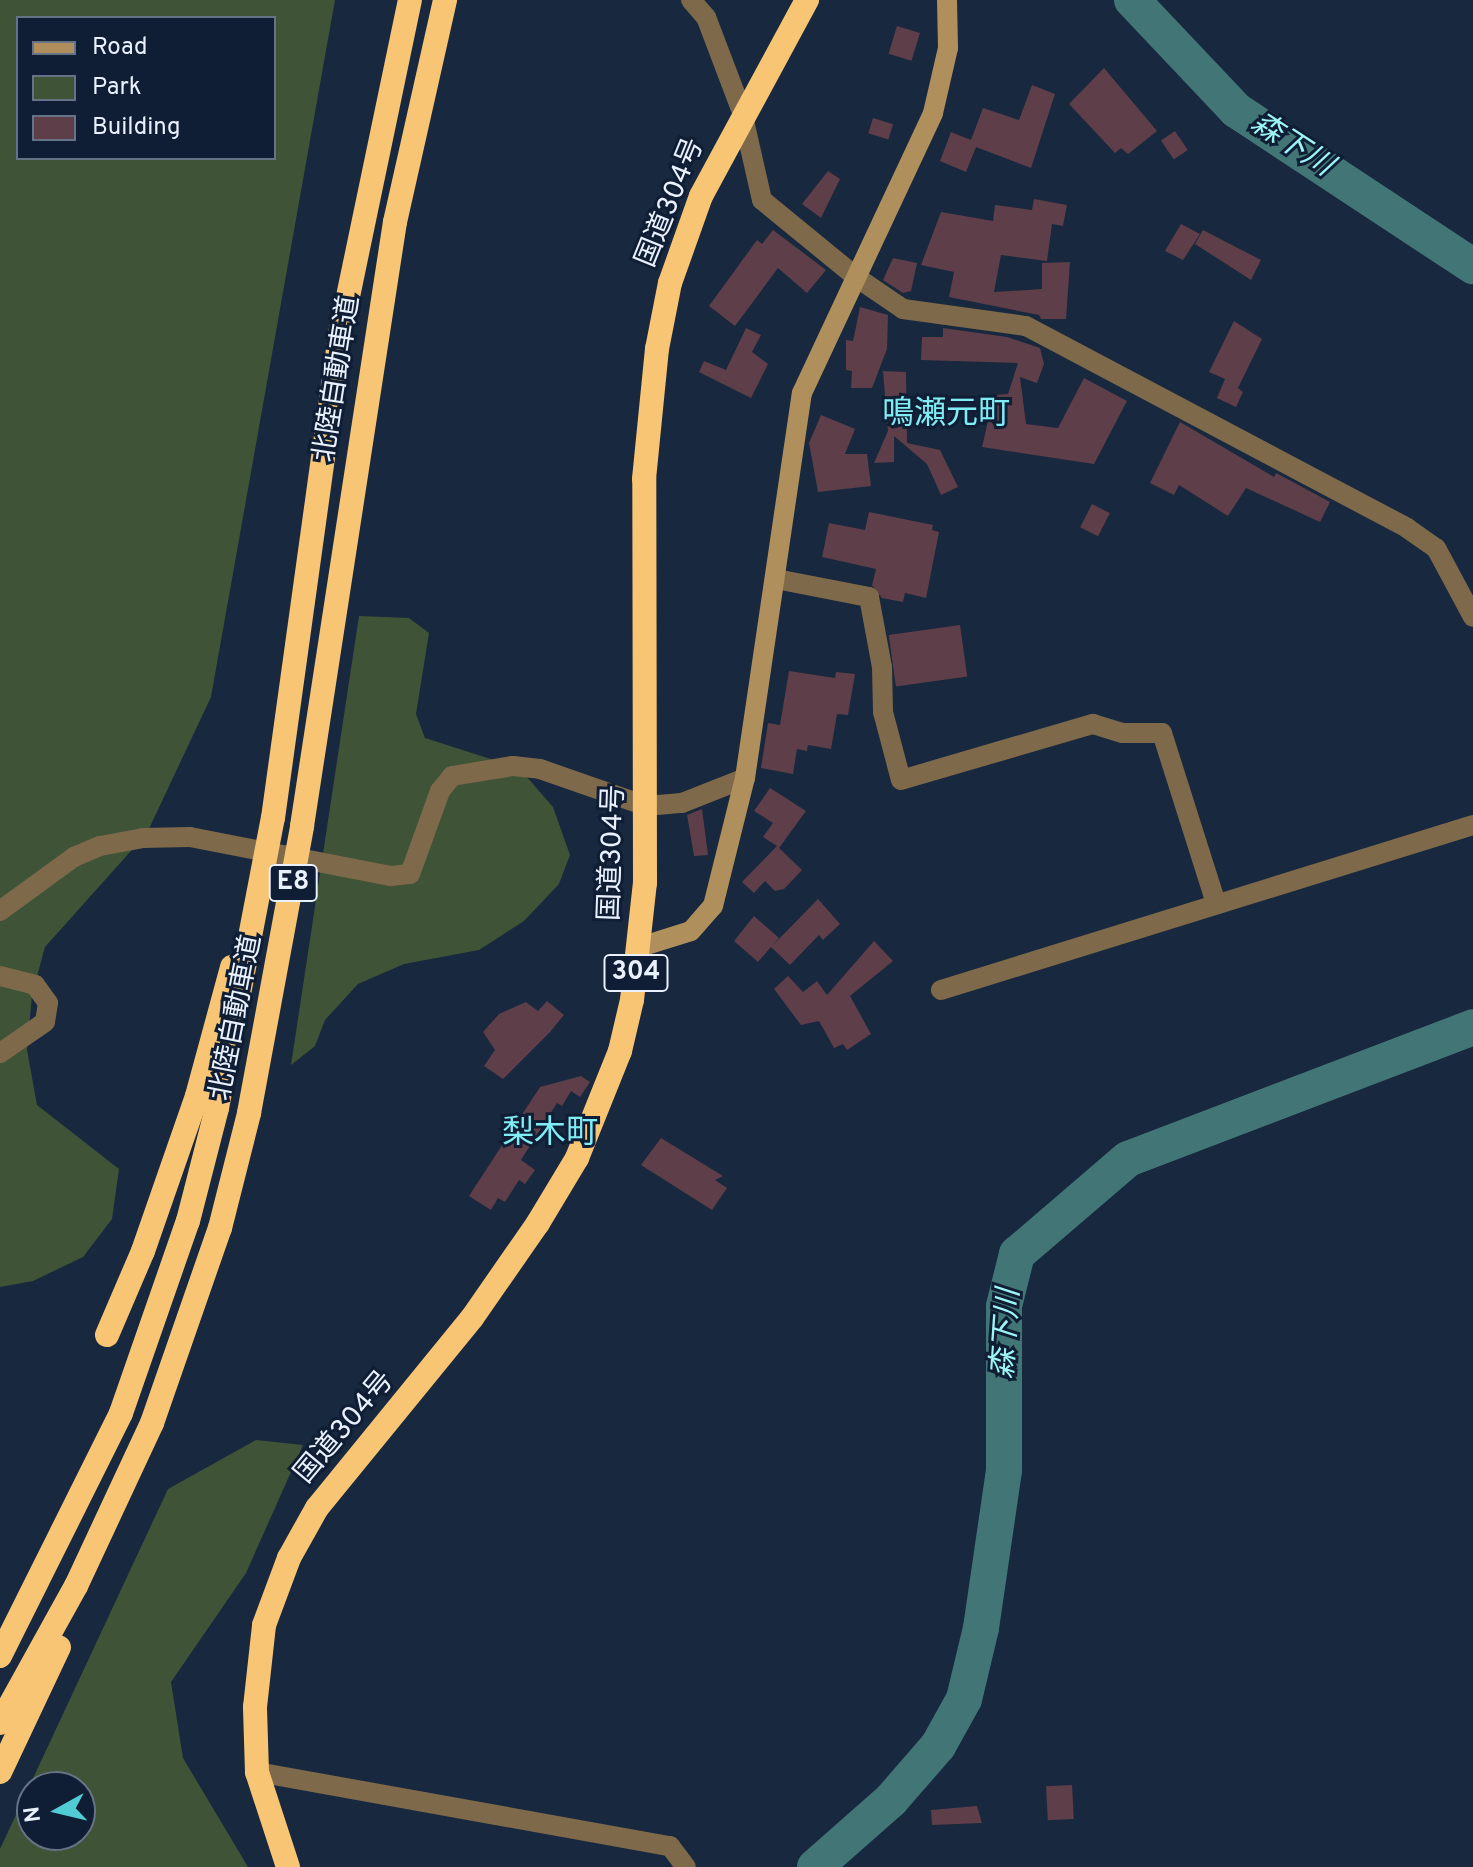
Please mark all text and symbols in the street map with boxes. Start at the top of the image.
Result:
legend [16,16,276,160]
text: Road [92,33,148,63]
text: Park [92,73,142,103]
water label: 森下川 [1243,106,1339,186]
text: Building [92,113,181,143]
street label: 国道304号 [630,134,712,272]
street label: 北陸自動車道 [308,293,368,465]
district label: 鳴瀬元町 [882,396,1010,434]
street label: 国道304号 [594,784,632,922]
road number: E8 [267,861,319,905]
street label: 北陸自動車道 [204,932,270,1104]
road number: 304 [602,951,670,995]
district label: 梨木町 [502,1115,598,1153]
water label: 森下川 [987,1288,1029,1380]
street label: 国道304号 [288,1365,402,1491]
north arrow [16,1771,96,1851]
text: N [19,1804,48,1824]

